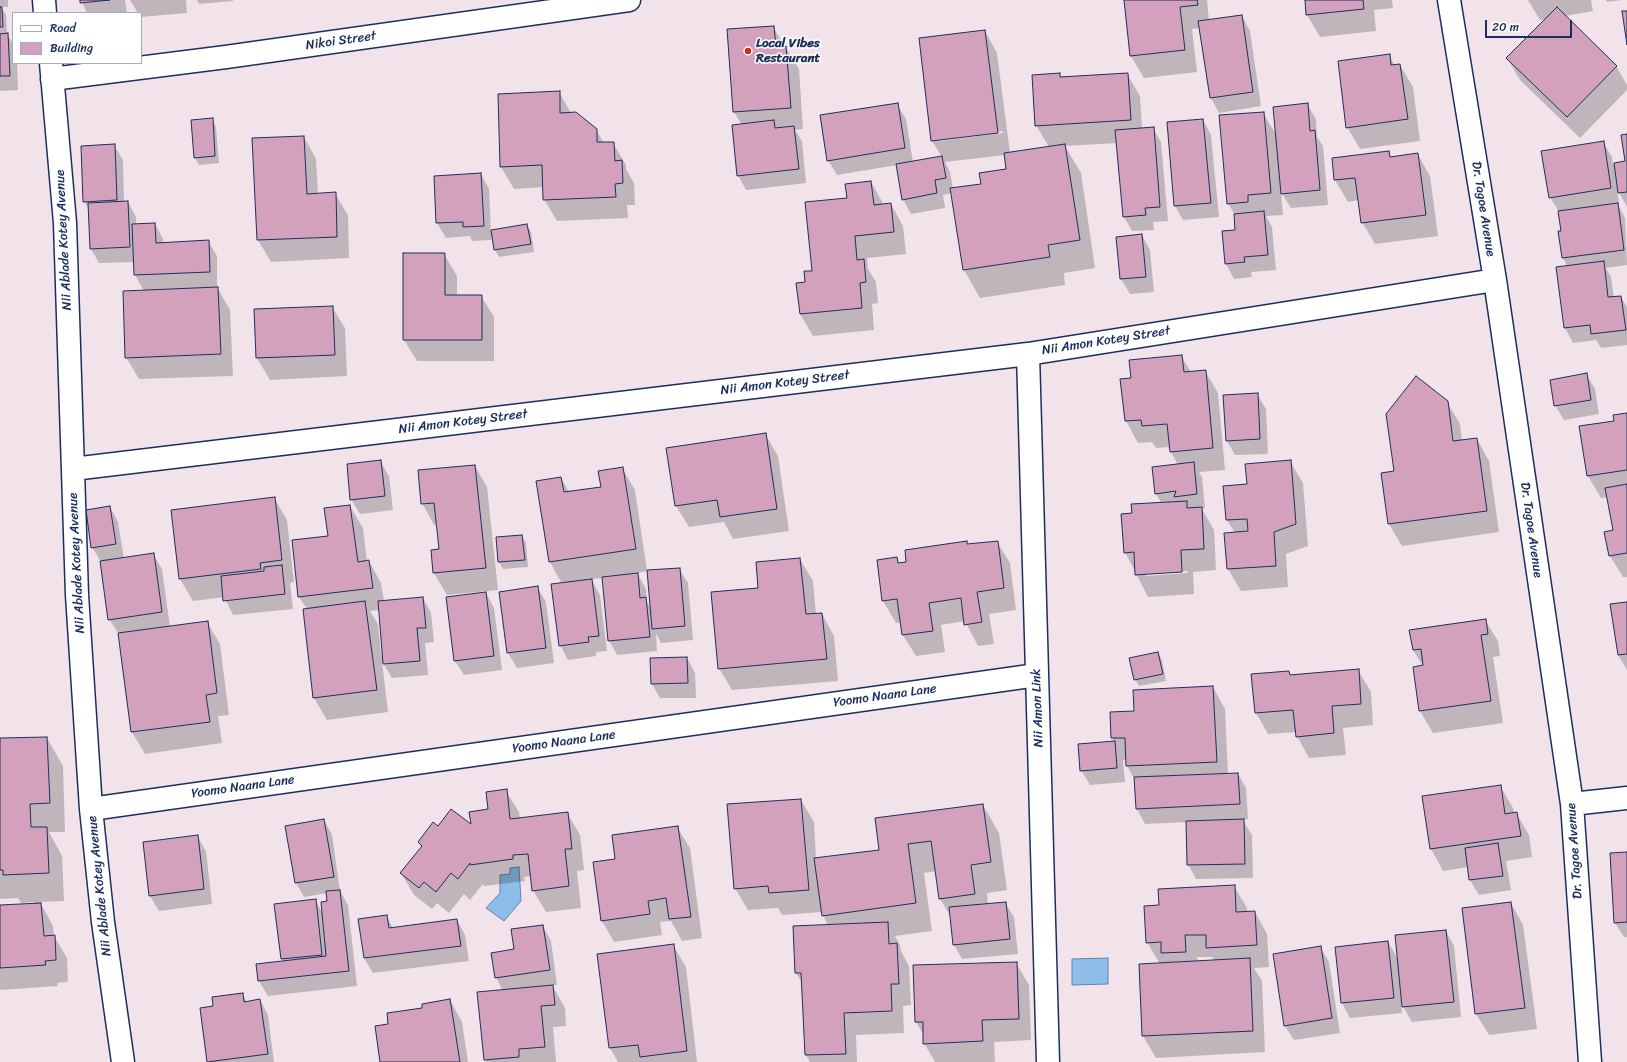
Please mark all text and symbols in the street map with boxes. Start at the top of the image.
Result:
legend [12,12,142,64]
scale bar [1487,12,1574,38]
text: 20 m [1492,16,1519,38]
text: Road [50,17,76,39]
street label: Nikoi Street [305,28,377,54]
place label: Local Vibes Restaurant [756,36,820,67]
text: Building [50,37,93,59]
marker: Local Vibes Restaurant [743,46,753,56]
street label: Dr. Tagoe Avenue [1468,160,1498,258]
street label: Nii Ablade Kotey Avenue [53,169,75,311]
street label: Nii Amon Kotey Street [1041,323,1171,359]
street label: Nii Amon Kotey Street [720,367,850,399]
street label: Nii Amon Kotey Street [398,406,528,438]
street label: Dr. Tagoe Avenue [1517,481,1545,579]
street label: Nii Ablade Kotey Avenue [66,492,88,634]
street label: Nii Amon Link [1029,668,1047,748]
street label: Yoomo Naana Lane [832,681,938,711]
street label: Yoomo Naana Lane [511,727,617,757]
street label: Yoomo Naana Lane [190,772,296,802]
street label: Dr. Tagoe Avenue [1564,802,1586,900]
street label: Nii Ablade Kotey Avenue [85,815,115,957]

